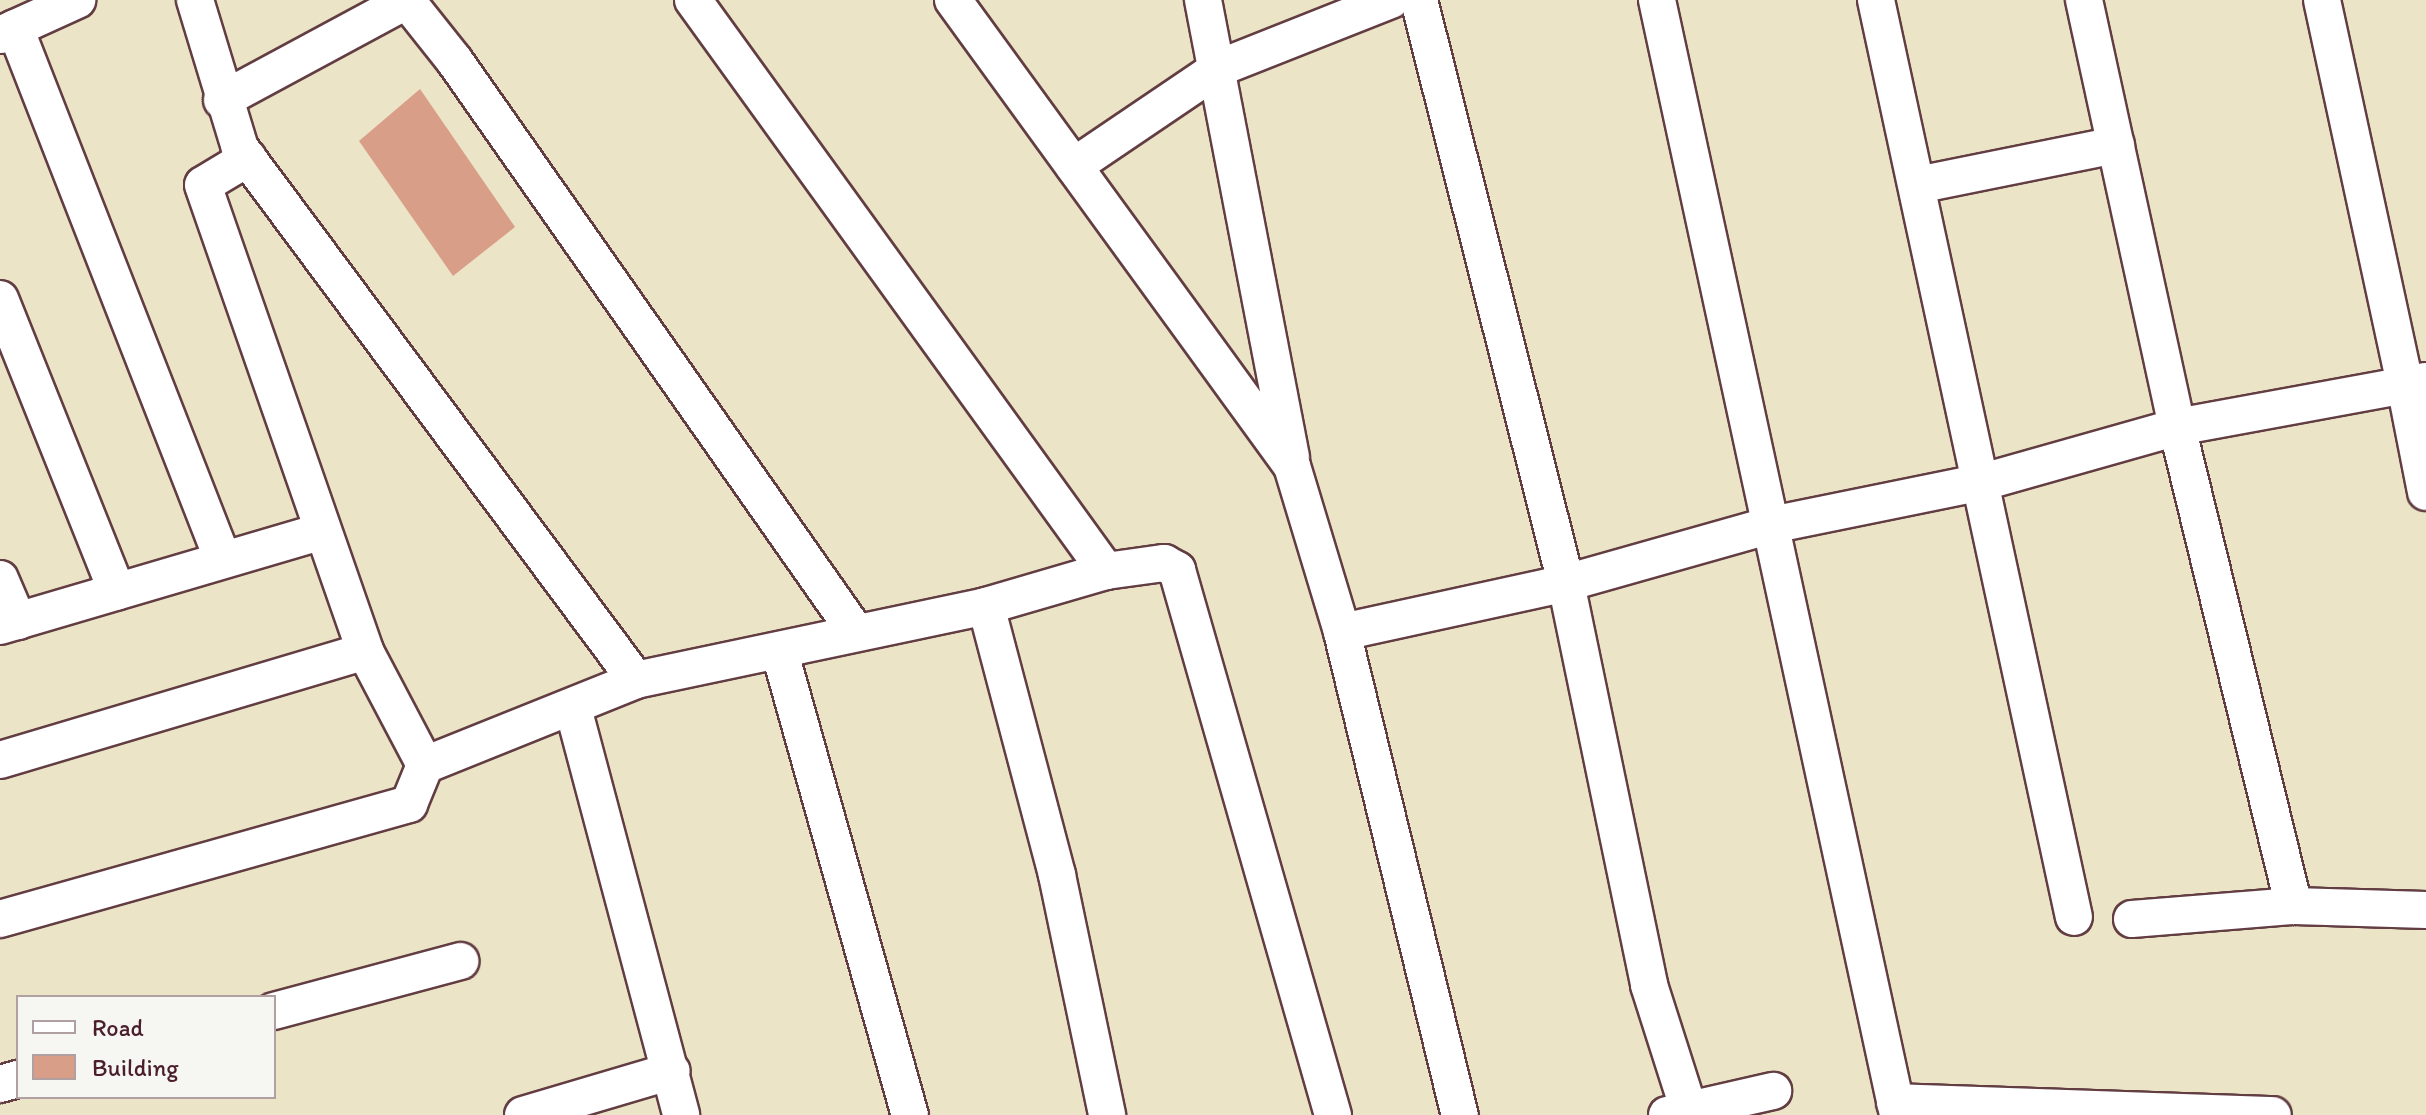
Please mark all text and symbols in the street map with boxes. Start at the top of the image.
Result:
legend [16,995,276,1099]
text: Road [92,1013,144,1042]
text: Building [92,1053,179,1082]

